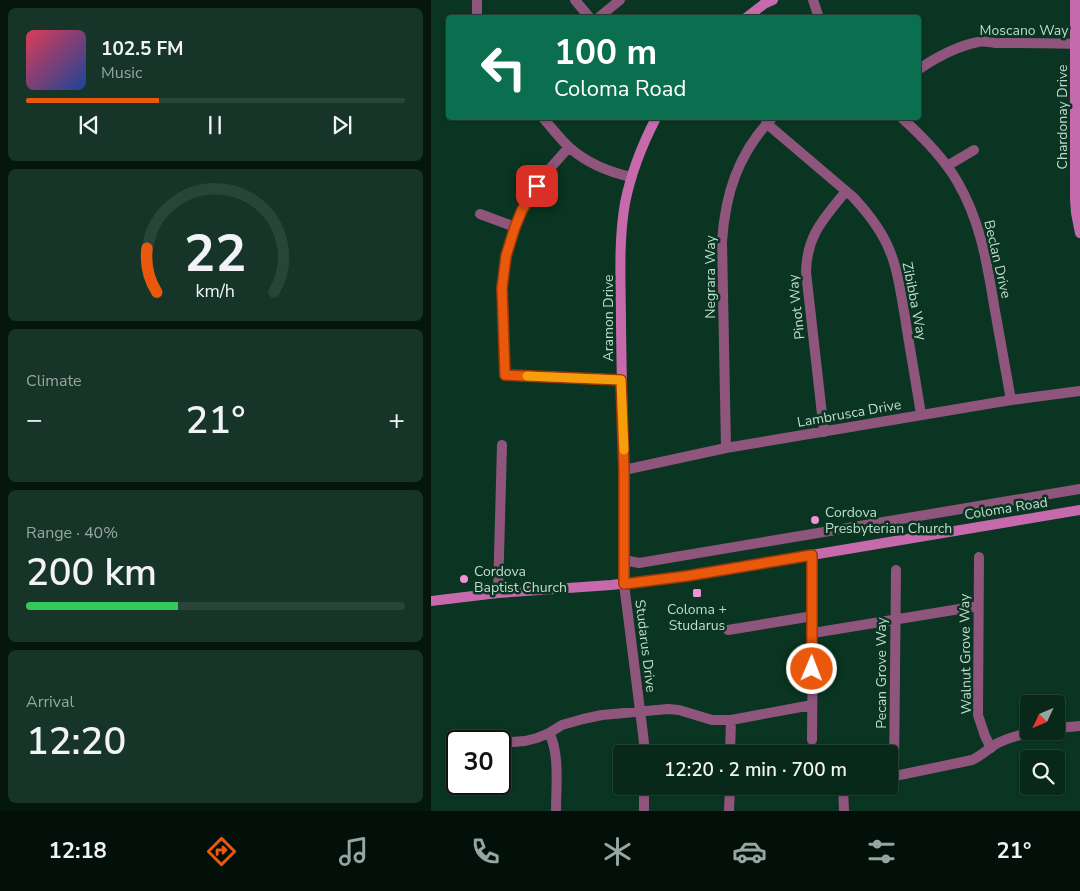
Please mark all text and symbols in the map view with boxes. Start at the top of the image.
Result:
street label: Moscano Way [980,21,1069,40]
text: 100 m [554,29,657,76]
icon: left [471,35,536,100]
text: 102.5 FM [101,36,184,62]
text: Music [101,62,142,84]
street label: Chardonay Drive [1053,65,1072,169]
text: Coloma Road [554,74,686,104]
icon: previous [75,111,103,139]
icon: pause [201,111,229,139]
icon: next [328,111,356,139]
pin [516,165,558,207]
icon: arrive [523,172,551,200]
text: 22 [184,218,247,289]
street label: Beclan Drive [979,218,1016,300]
street label: Negrara Way [701,234,720,319]
street label: Zibibba Way [898,260,932,343]
street label: Pinot Way [784,273,809,340]
street label: Aramon Drive [599,274,618,362]
text: km/h [196,279,235,303]
text: Climate [26,370,81,392]
text: 21° [186,395,245,446]
street label: Lambrusca Drive [796,395,903,432]
text: − [26,401,43,439]
text: + [388,401,405,439]
street label: Coloma Road [963,493,1049,524]
place label: Cordova Presbyterian Church [825,503,952,538]
marker: Cordova Presbyterian Church [809,514,821,526]
text: Range · 40% [26,522,118,544]
text: 200 km [26,547,157,598]
place label: Cordova Baptist Church [474,562,567,597]
marker: Cordova Baptist Church [458,573,470,585]
marker: Coloma + Studarus [691,587,703,599]
street label: Walnut Grove Way [955,593,976,714]
street label: Studarus Drive [630,599,661,694]
place label: Coloma + Studarus [667,600,727,635]
street label: Pecan Grove Way [872,616,891,729]
position arrow [785,642,837,694]
text: Arrival [26,691,74,713]
north arrow [1020,695,1065,740]
map controls [1020,695,1065,795]
text: 12:20 [26,716,126,767]
speed limit sign: 30 [446,730,511,795]
button: search [1020,750,1065,795]
text: 12:20 · 2 min · 700 m [664,757,847,783]
icon: directions [204,834,239,869]
icon: music [336,834,371,869]
icon: phone [468,834,503,869]
icon: climate [600,834,635,869]
icon: car [732,834,767,869]
icon: filters [864,834,899,869]
text: 12:18 [49,836,107,866]
text: 21° [997,836,1031,866]

